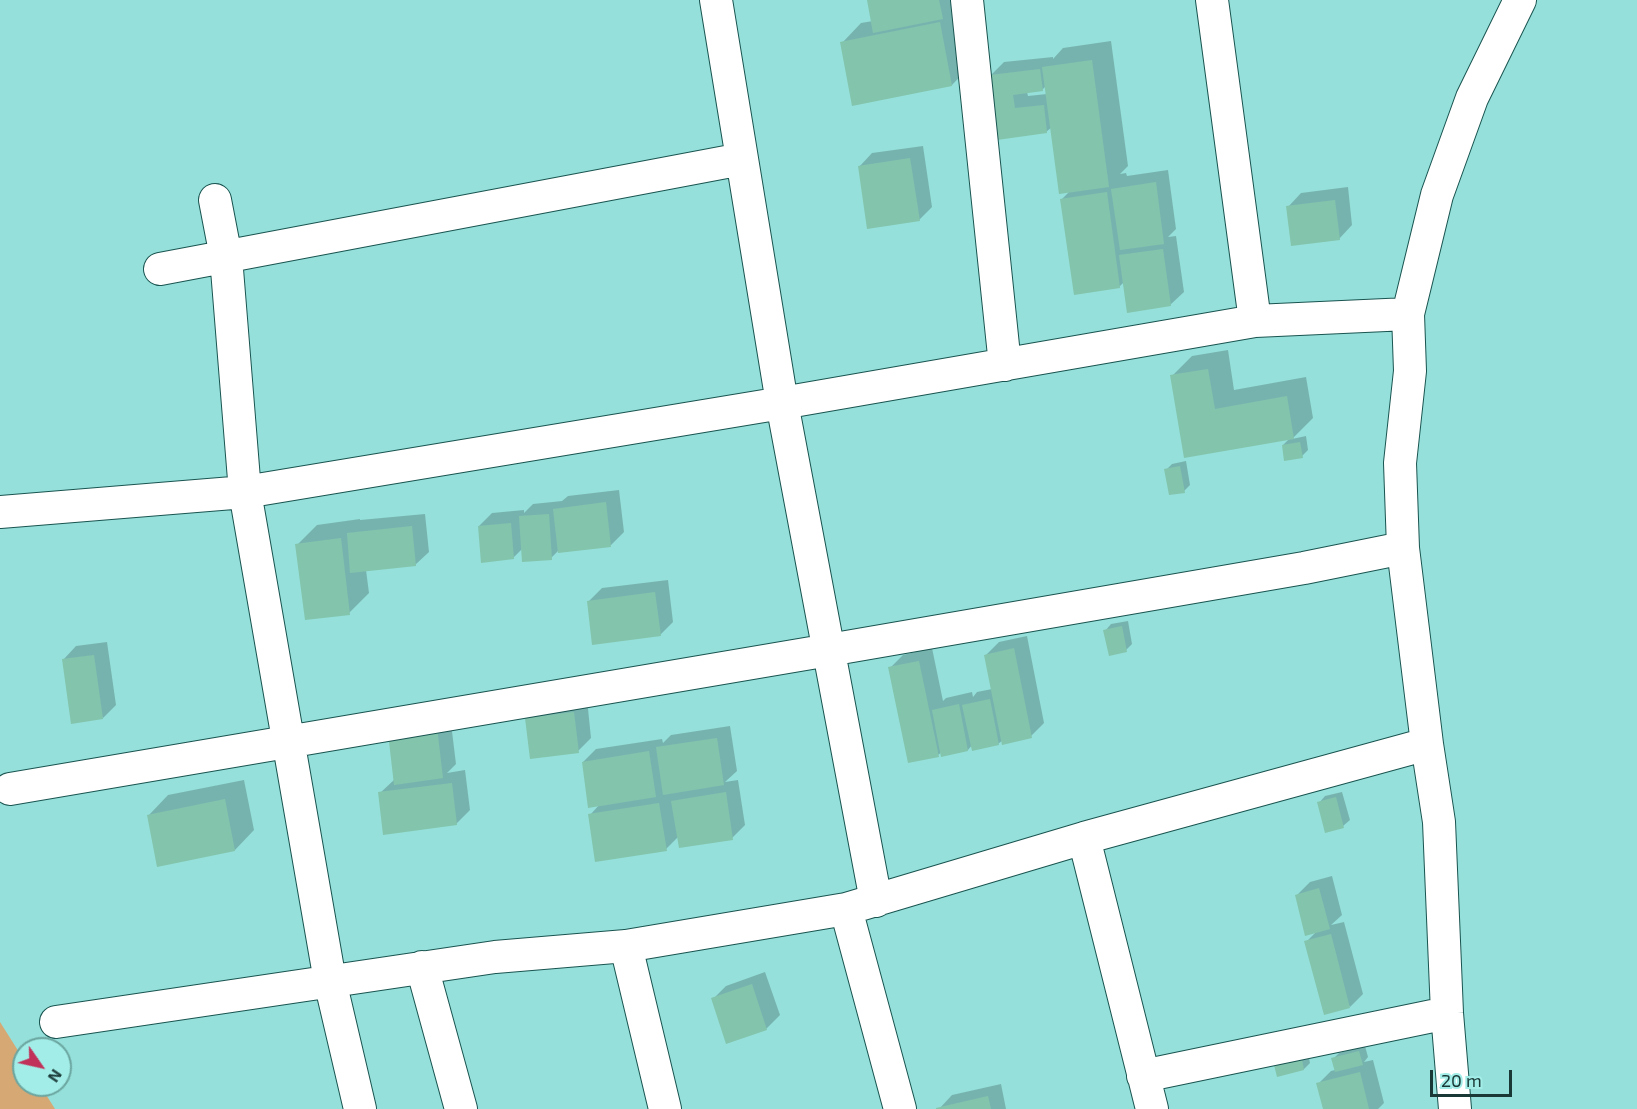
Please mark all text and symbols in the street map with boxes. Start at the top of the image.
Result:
north arrow [12,1037,72,1097]
scale bar [1433,1058,1516,1096]
text: N [45,1066,67,1086]
text: 20 m [1441,1069,1482,1091]

